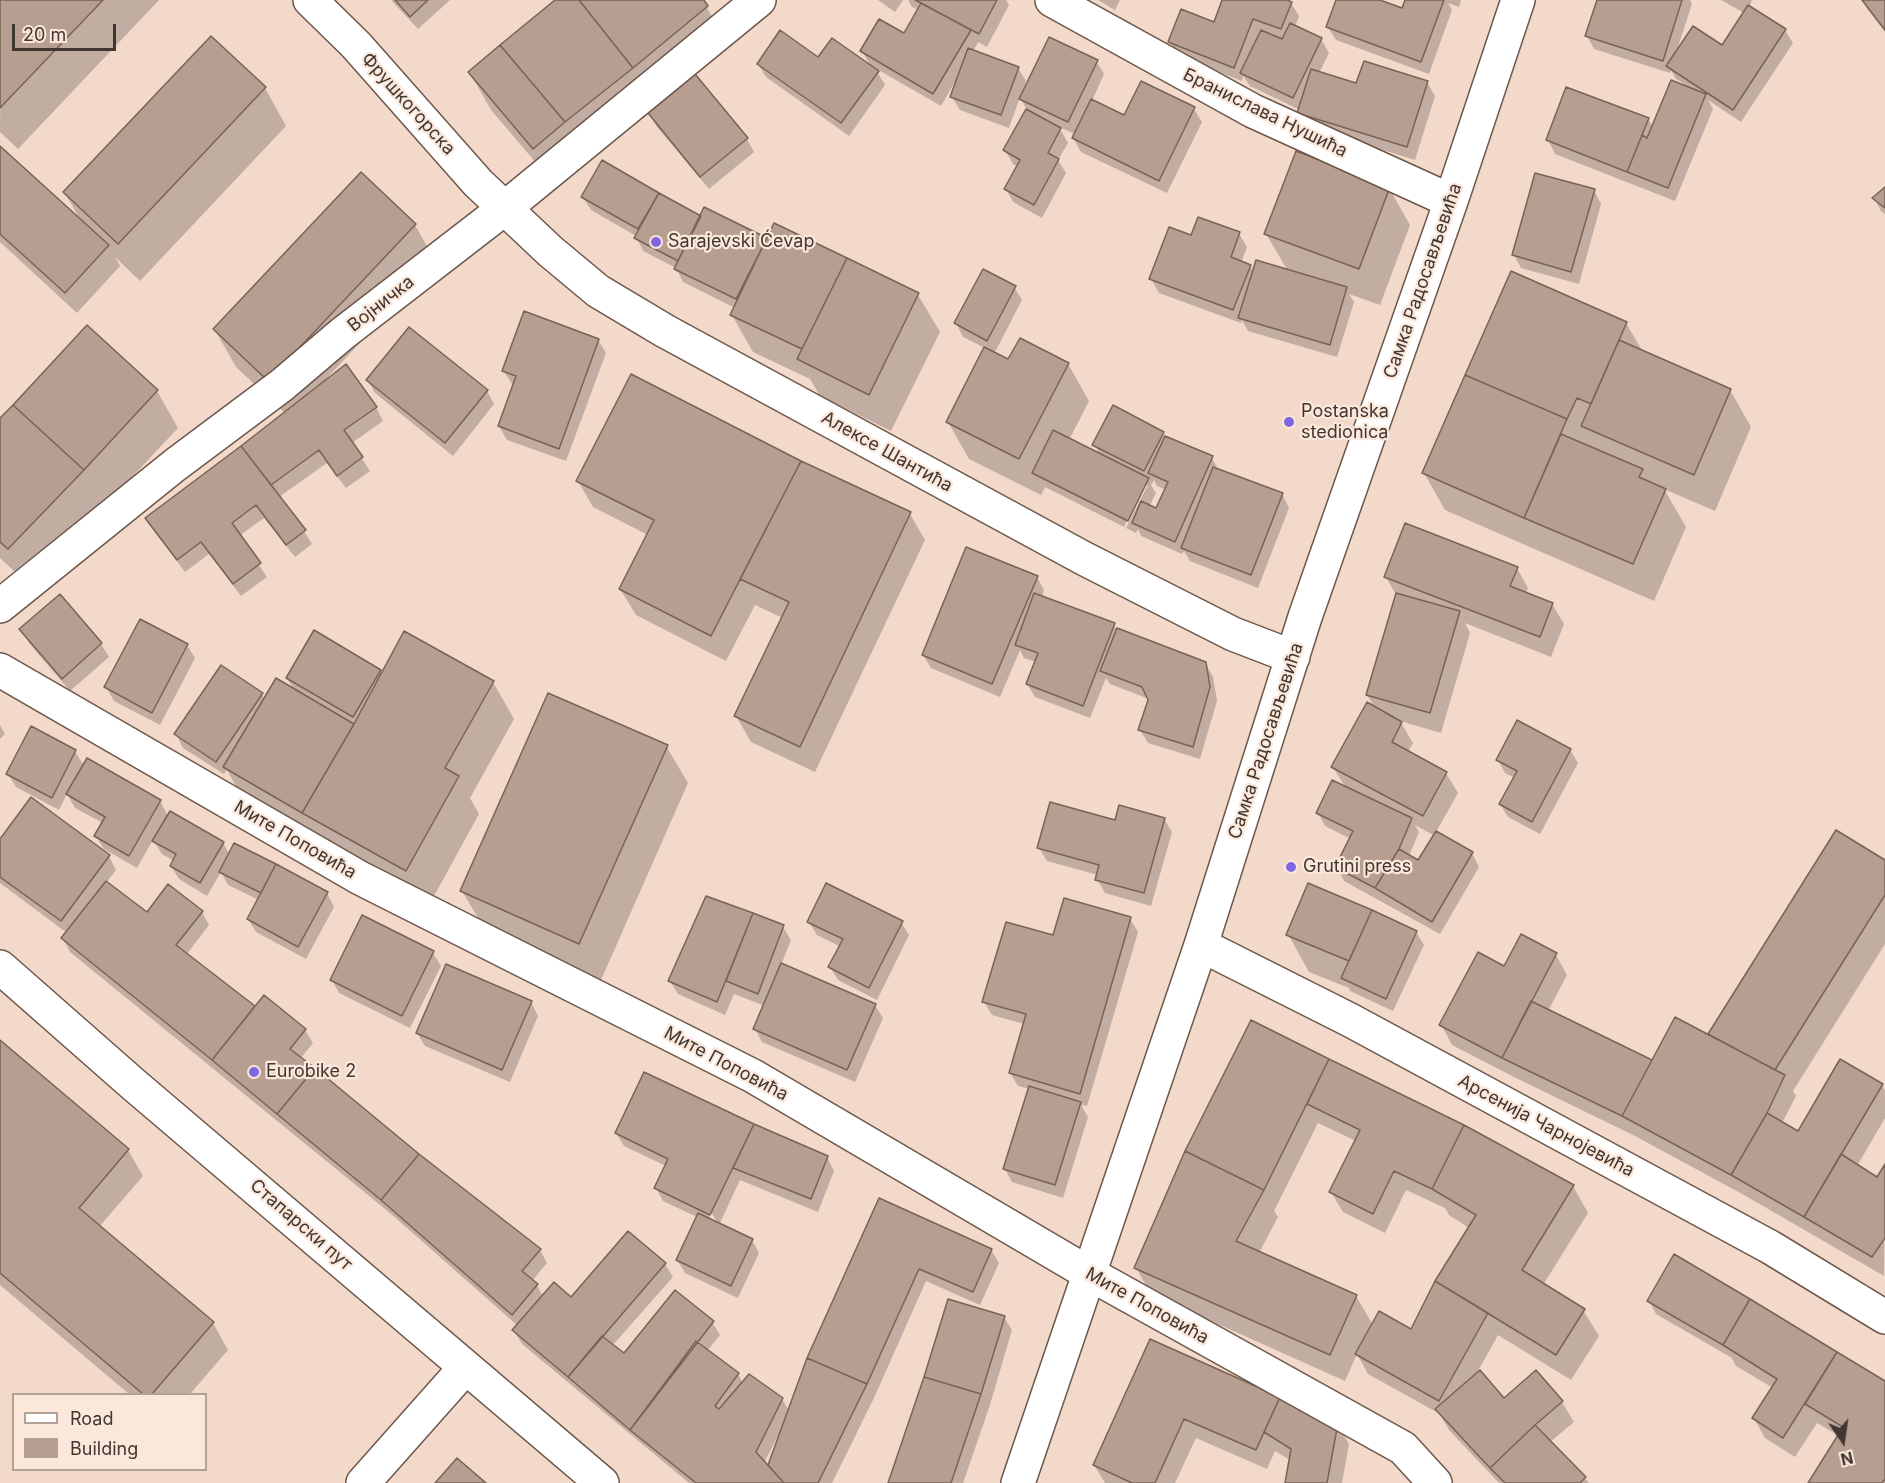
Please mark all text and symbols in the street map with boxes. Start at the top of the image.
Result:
scale bar [15,12,118,50]
text: 20 m [23,24,66,45]
street label: Фрушкогорска [356,48,460,160]
street label: Бранислава Нушића [1179,64,1351,162]
street label: Самка Радосављевића [1379,180,1467,382]
place label: Sarajevski Ćevap [668,231,814,253]
marker: Sarajevski Ćevap [649,235,663,249]
street label: Војничка [343,271,419,337]
place label: Postanska stedionica [1301,401,1389,444]
street label: Алексе Шантића [818,407,956,497]
marker: Postanska stedionica [1282,415,1296,429]
street label: Самка Радосављевића [1224,640,1308,842]
street label: Мите Поповића [230,796,360,884]
place label: Grutini press [1303,856,1411,878]
marker: Grutini press [1284,860,1298,874]
street label: Мите Поповића [660,1022,792,1106]
place label: Eurobike 2 [266,1061,356,1083]
marker: Eurobike 2 [247,1065,261,1079]
street label: Арсенија Чарнојевића [1454,1070,1638,1182]
street label: Стапарски пут [246,1175,356,1275]
street label: Мите Поповића [1082,1263,1212,1349]
legend [12,1393,207,1471]
text: Road [70,1408,113,1429]
north arrow [1813,1411,1873,1471]
text: Building [70,1438,138,1459]
text: N [1839,1447,1855,1470]

